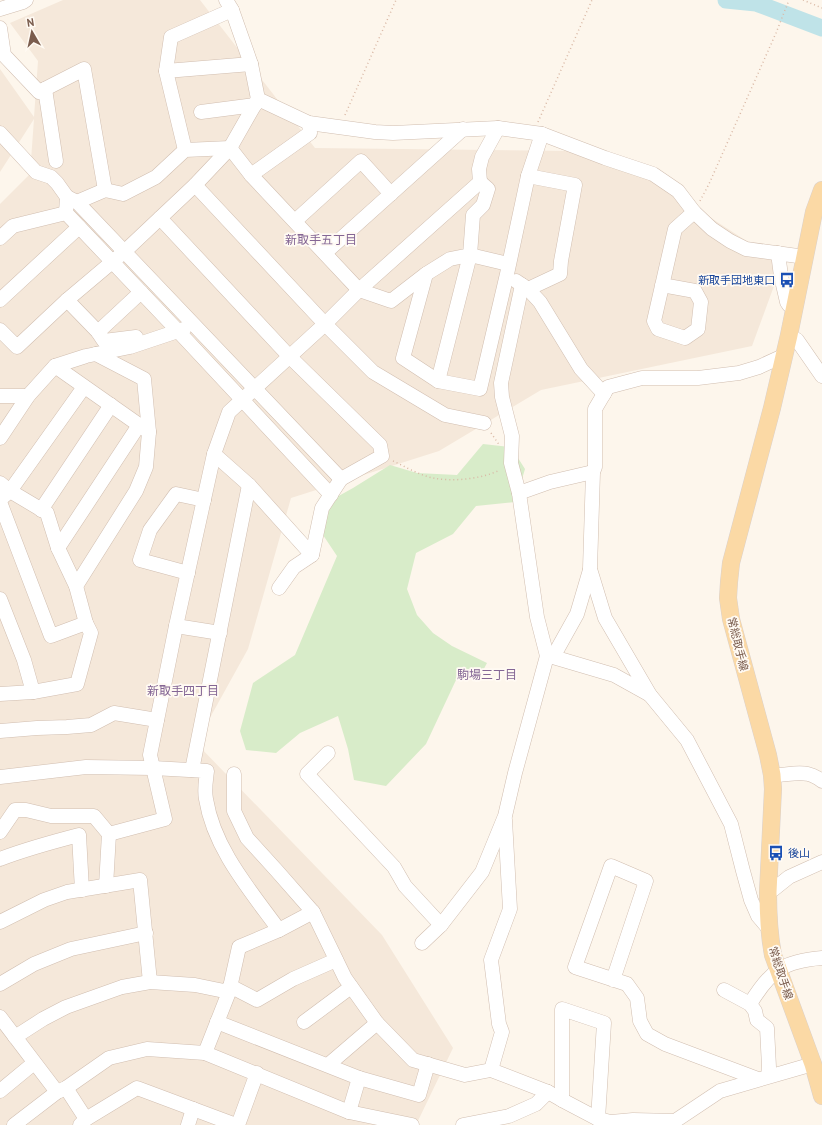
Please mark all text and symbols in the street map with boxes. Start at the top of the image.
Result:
north arrow [12,12,52,52]
text: N [26,15,35,30]
district label: 新取手五丁目 [285,232,357,247]
bus stop icon: 新取手団地東口 [778,271,796,289]
place label: 新取手団地東口 [698,273,775,287]
street label: 常総取手線 [725,616,751,672]
district label: 駒場三丁目 [457,667,517,682]
district label: 新取手四丁目 [147,683,219,698]
bus stop icon: 後山 [767,844,785,862]
place label: 後山 [788,846,810,860]
street label: 常総取手線 [766,945,796,1001]

